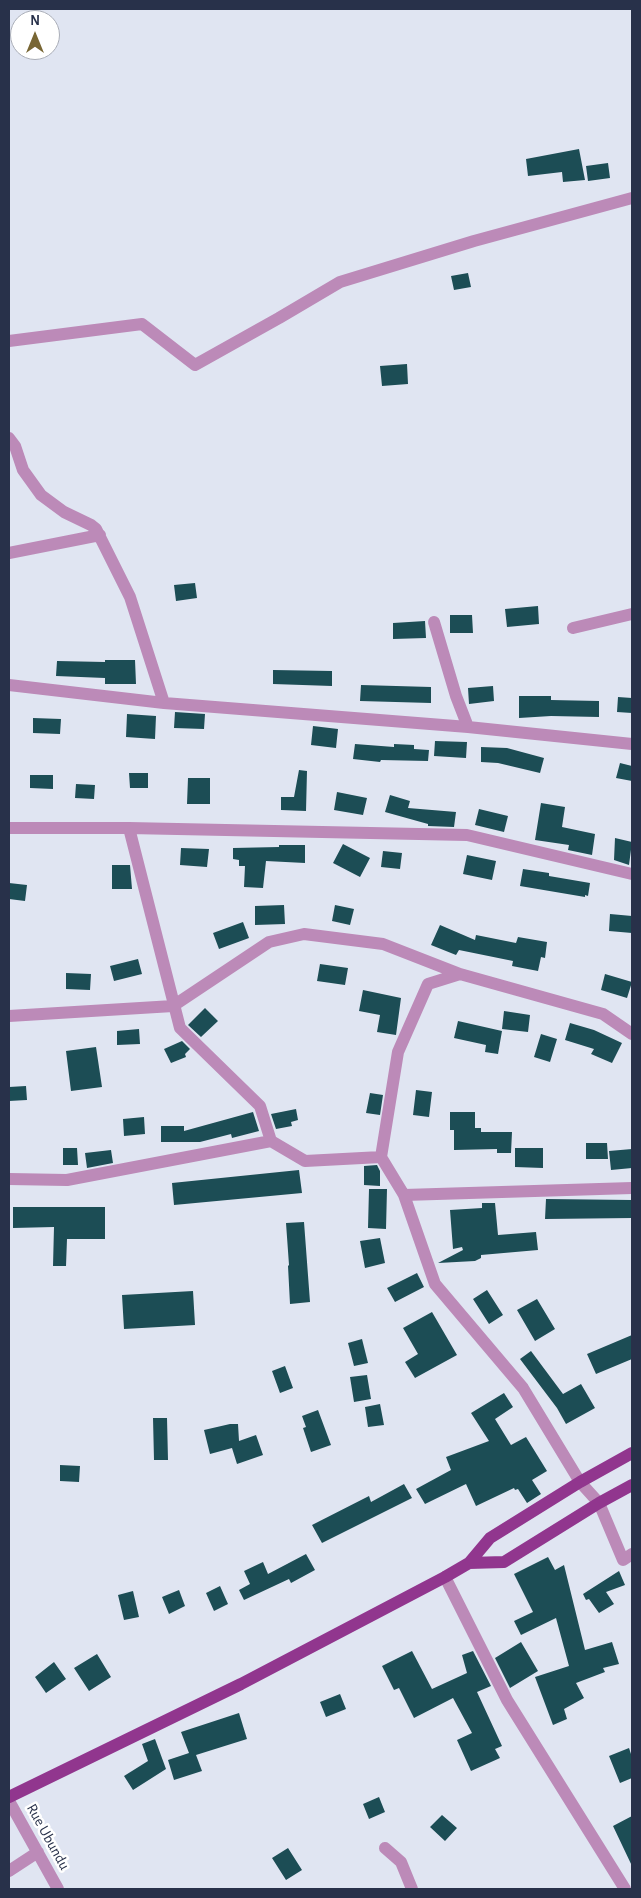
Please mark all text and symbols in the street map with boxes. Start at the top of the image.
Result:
north arrow [10,10,60,60]
text: N [30,14,40,28]
street label: Rue Ubundu [22,1801,74,1873]

